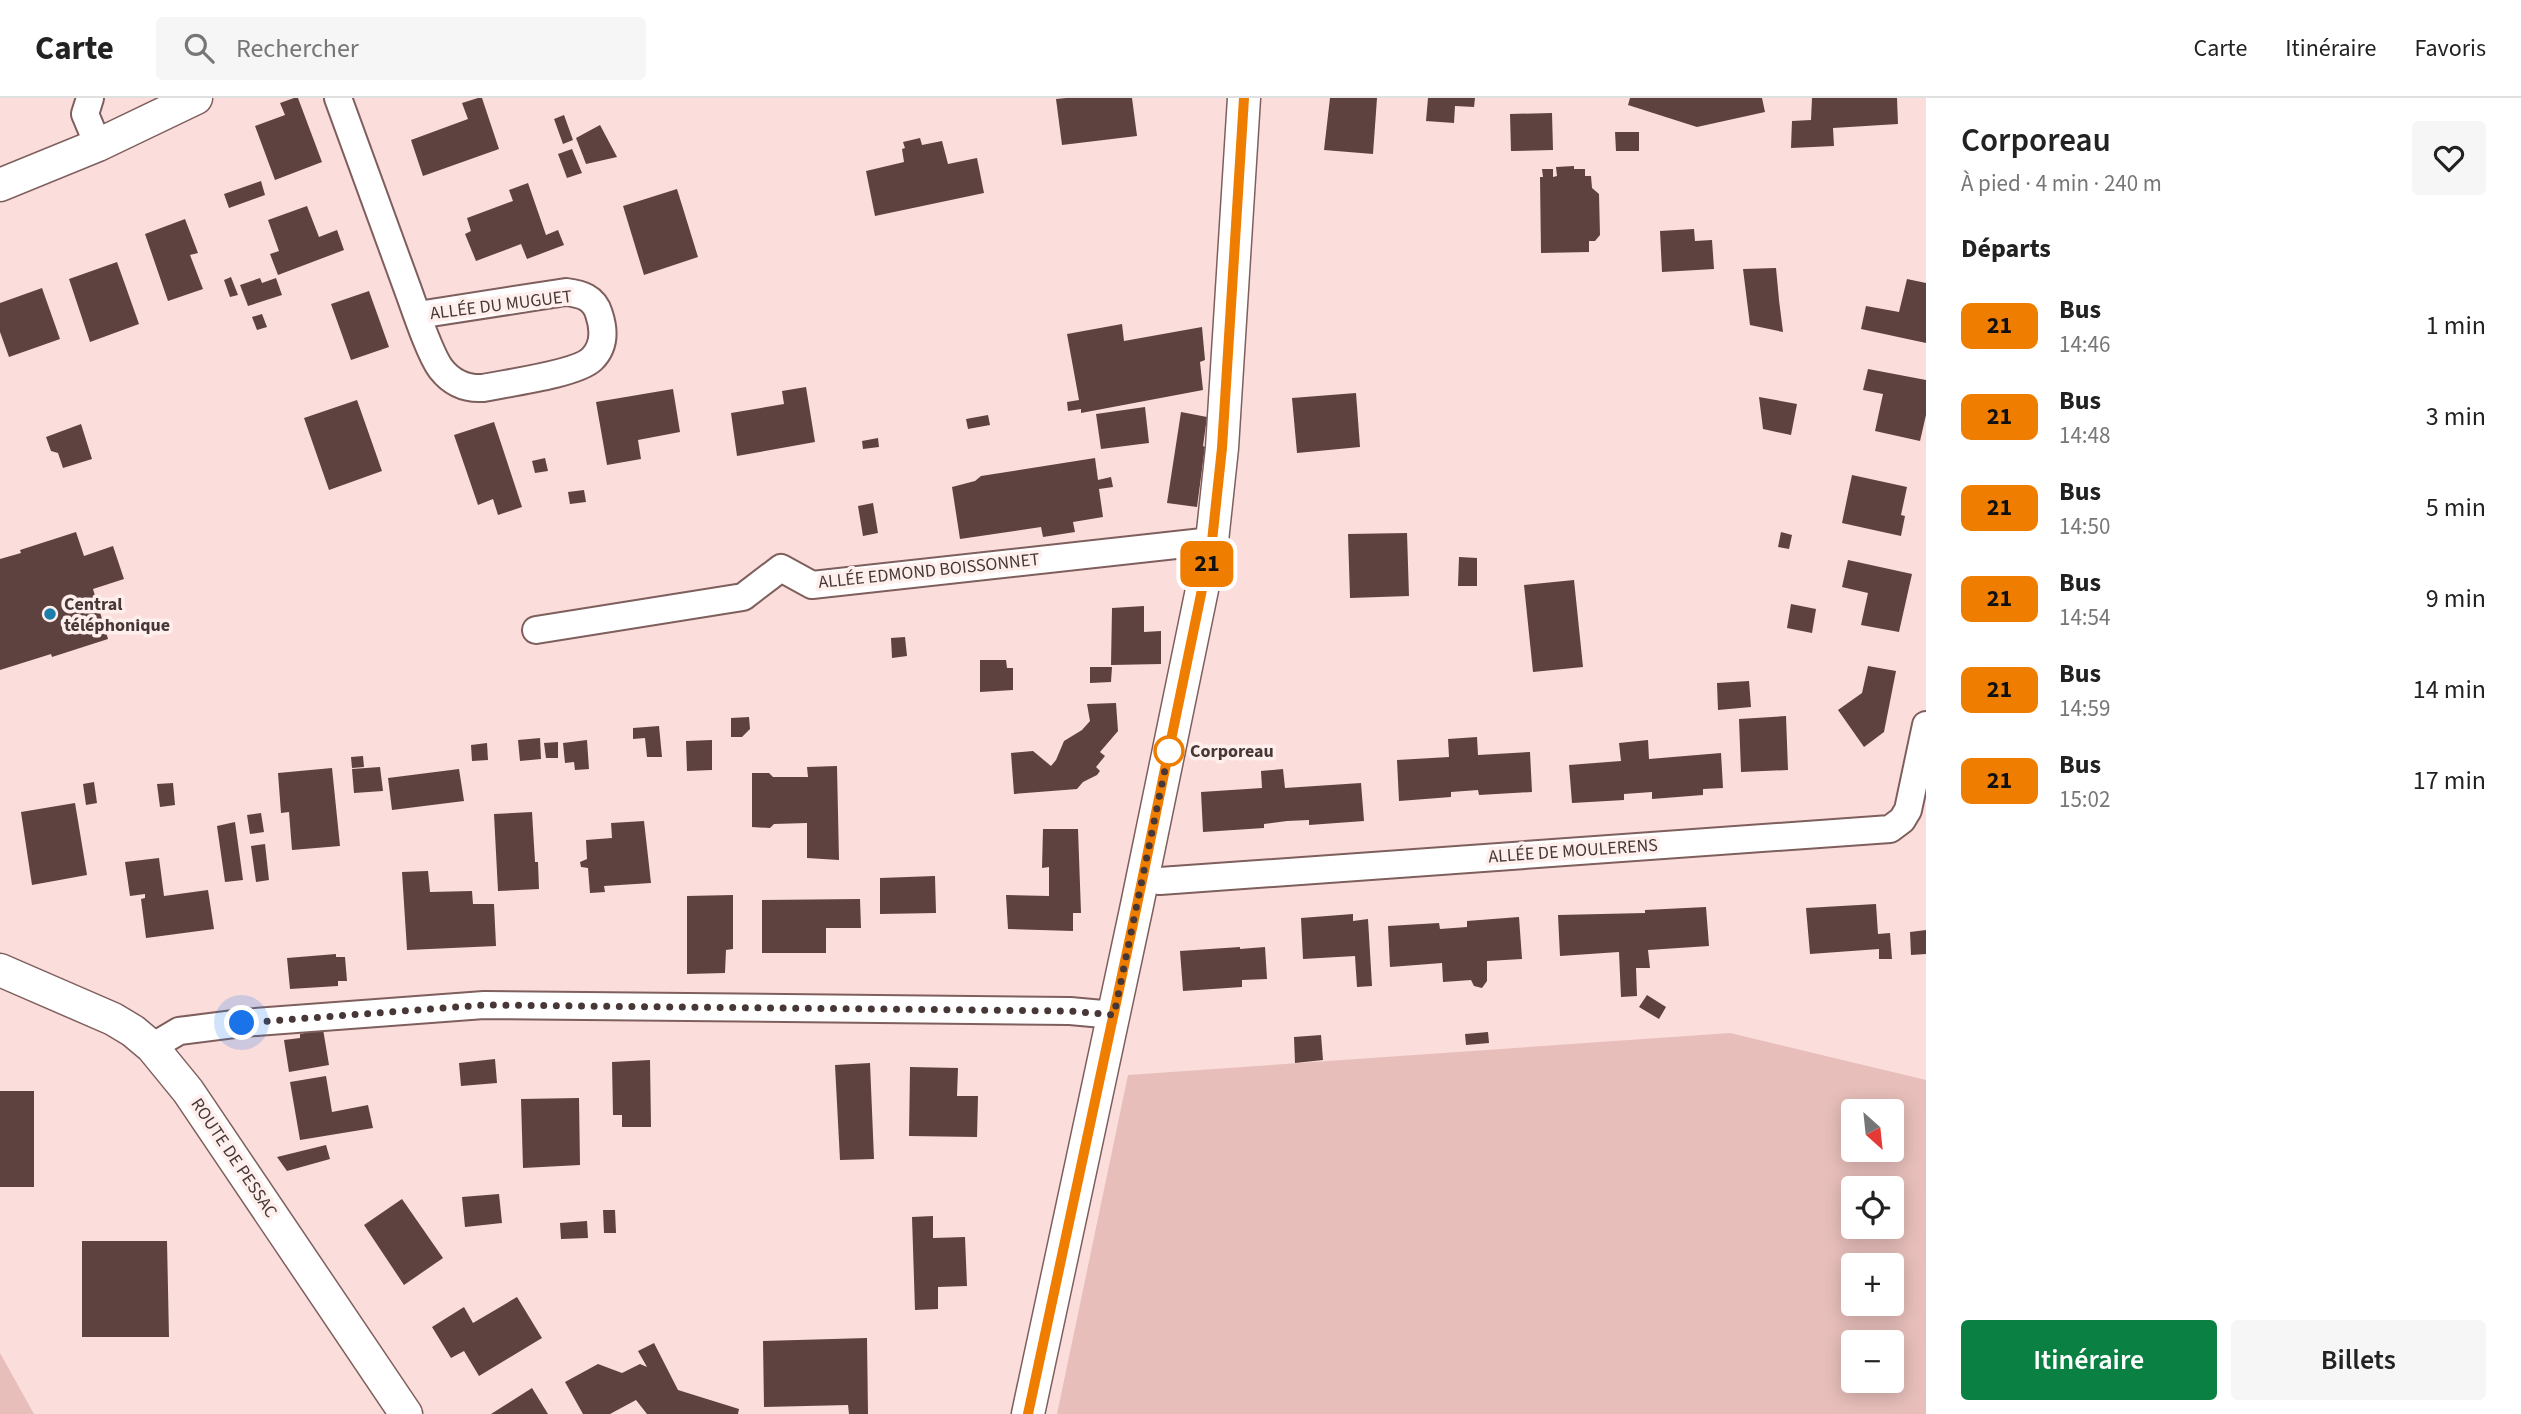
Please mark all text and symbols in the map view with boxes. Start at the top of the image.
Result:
search box [156,17,646,80]
text: Carte [35,25,114,72]
icon: search [180,29,218,67]
text: Rechercher [236,30,359,67]
text: Carte [2193,31,2247,66]
text: Itinéraire [2285,31,2376,66]
text: Favoris [2414,31,2486,66]
text: Corporeau [1961,117,2111,164]
button: heart [2412,121,2486,195]
text: À pied · 4 min · 240 m [1961,167,2162,200]
text: Départs [1961,230,2051,267]
street label: ALLÉE DU MUGUET [429,284,574,326]
text: Bus [2059,291,2101,328]
text: 1 min [2426,307,2486,344]
text: 21 [1987,308,2012,343]
text: 14:46 [2059,328,2110,361]
text: Bus [2059,382,2101,419]
text: 3 min [2426,398,2486,435]
text: 21 [1987,399,2012,434]
text: 14:48 [2059,419,2110,452]
text: Bus [2059,473,2101,510]
text: 5 min [2426,489,2486,526]
text: 21 [1987,490,2012,525]
text: 14:50 [2059,510,2110,543]
line badge: 21 [1176,541,1238,587]
text: 21 [1194,546,1220,581]
street label: ALLÉE EDMOND BOISSONNET [817,547,1041,595]
text: Bus [2059,564,2101,601]
text: 9 min [2426,580,2486,617]
text: 21 [1987,581,2012,616]
place label: Central téléphonique [64,592,170,638]
text: 14:54 [2059,601,2110,634]
marker: Central téléphonique [42,606,58,622]
text: Bus [2059,655,2101,692]
text: 14 min [2413,671,2486,708]
text: 21 [1987,672,2012,707]
text: 14:59 [2059,692,2110,725]
marker: Corporeau [1154,736,1184,766]
place label: Corporeau [1190,739,1274,764]
text: Bus [2059,746,2101,783]
text: 17 min [2413,762,2486,799]
text: 21 [1987,763,2012,798]
text: 15:02 [2059,783,2110,816]
street label: ALLÉE DE MOULERENS [1487,833,1659,869]
your location [224,1005,259,1040]
street label: ROUTE DE PESSAC [185,1093,283,1223]
north arrow [1841,1099,1904,1162]
map controls [1841,1099,1904,1393]
button: locate [1841,1176,1904,1239]
button: + [1841,1253,1904,1316]
button: Itinéraire [1961,1320,2217,1400]
button: Billets [2231,1320,2486,1400]
button: − [1841,1330,1904,1393]

